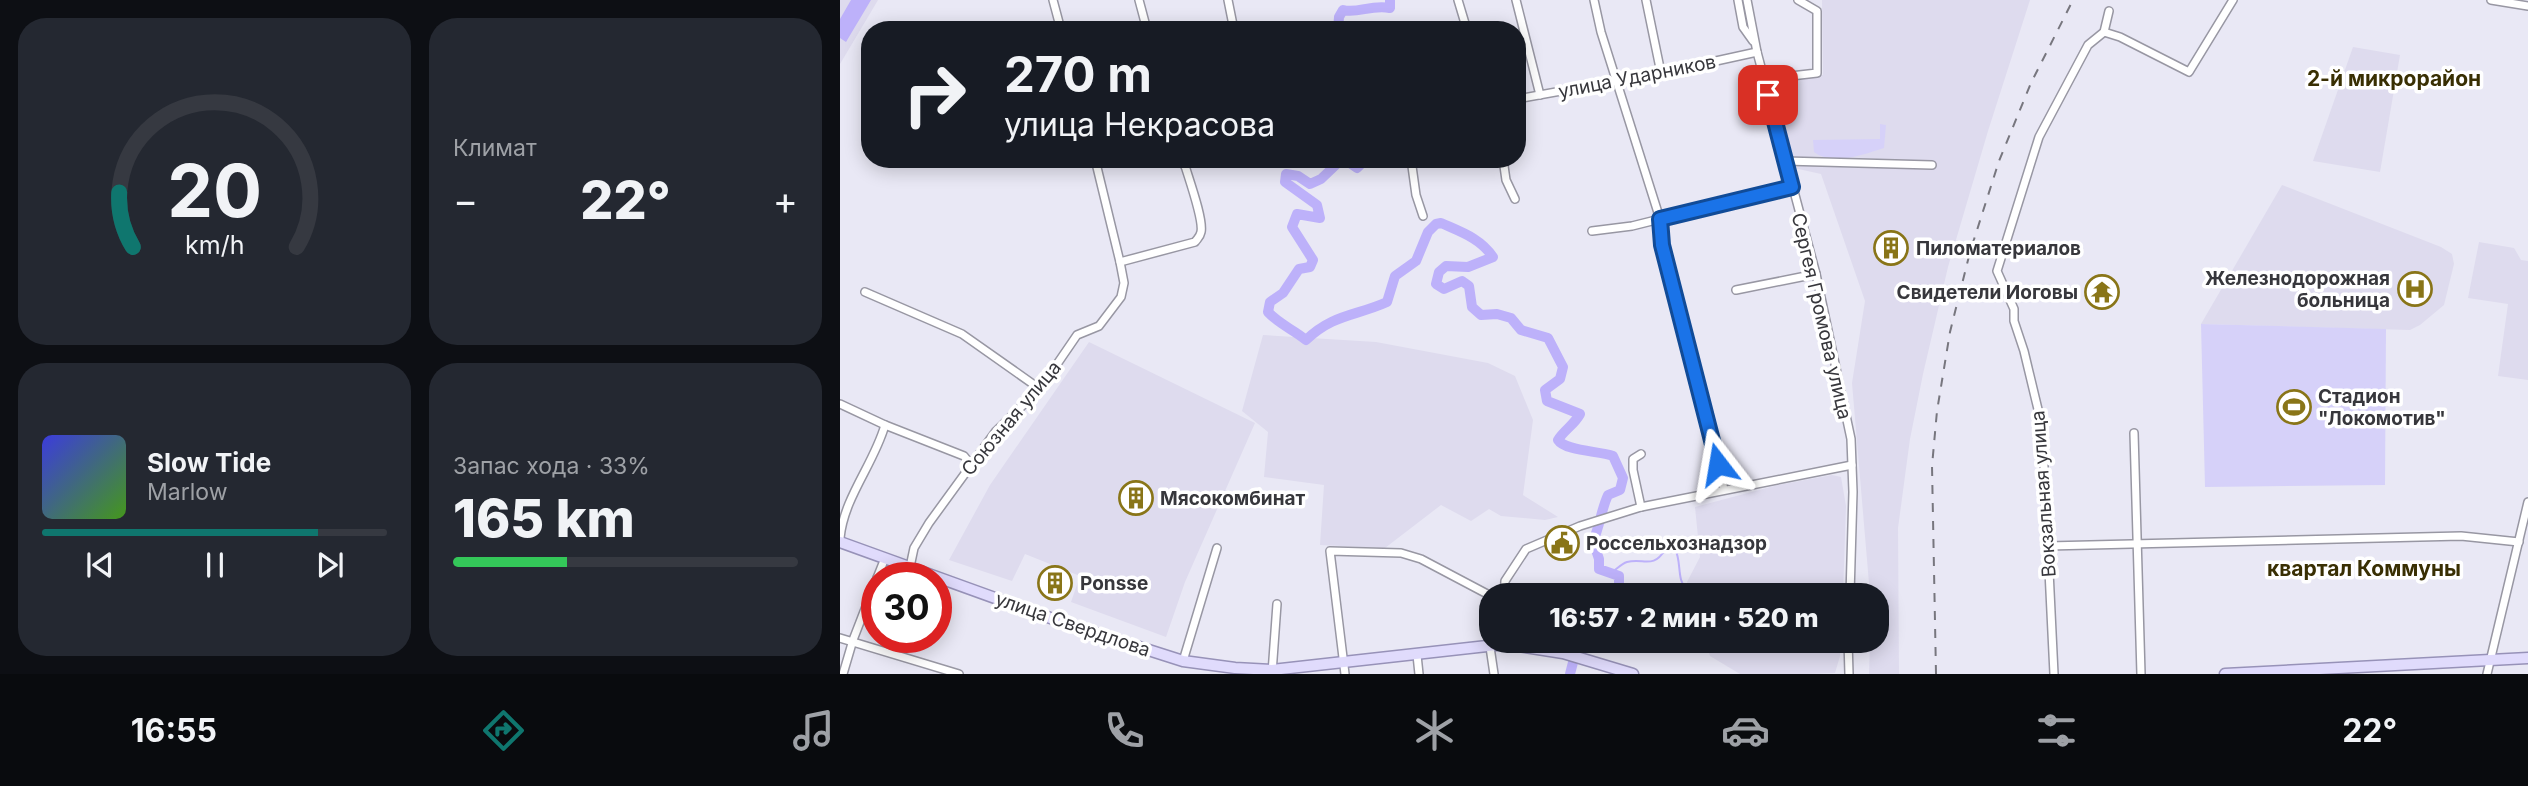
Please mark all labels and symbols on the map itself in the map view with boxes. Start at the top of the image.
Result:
street label: улица Ударников [1556,50,1718,103]
pin [1738,65,1798,125]
district label: 2-й микрорайон [2307,66,2481,91]
street label: Сергея Громова улица [1787,211,1856,422]
building icon: Пиломатериалов [1872,229,1910,267]
place label: Пиломатериалов [1916,237,2081,260]
place label: Железнодорожная больница [2205,267,2390,312]
hospital icon: Железнодорожная больница [2396,270,2434,308]
temple icon: Свидетели Иоговы [2083,273,2121,311]
place label: Свидетели Иоговы [1897,281,2078,304]
street label: Союзная улица [957,356,1066,480]
place label: Стадион "Локомотив" [2318,385,2446,430]
sports icon: Стадион "Локомотив" [2275,388,2313,426]
street label: Вокзальная улица [2026,410,2061,578]
position arrow [1681,427,1755,501]
building icon: Мясокомбинат [1117,479,1155,517]
place label: Мясокомбинат [1160,487,1306,510]
public building icon: Россельхознадзор [1543,524,1581,562]
place label: Россельхознадзор [1586,532,1767,555]
district label: квартал Коммуны [2267,556,2461,581]
speed limit sign: 30 [861,562,952,653]
building icon: Ponsse [1036,564,1074,602]
place label: Ponsse [1080,572,1148,595]
street label: улица Свердлова [992,587,1153,662]

